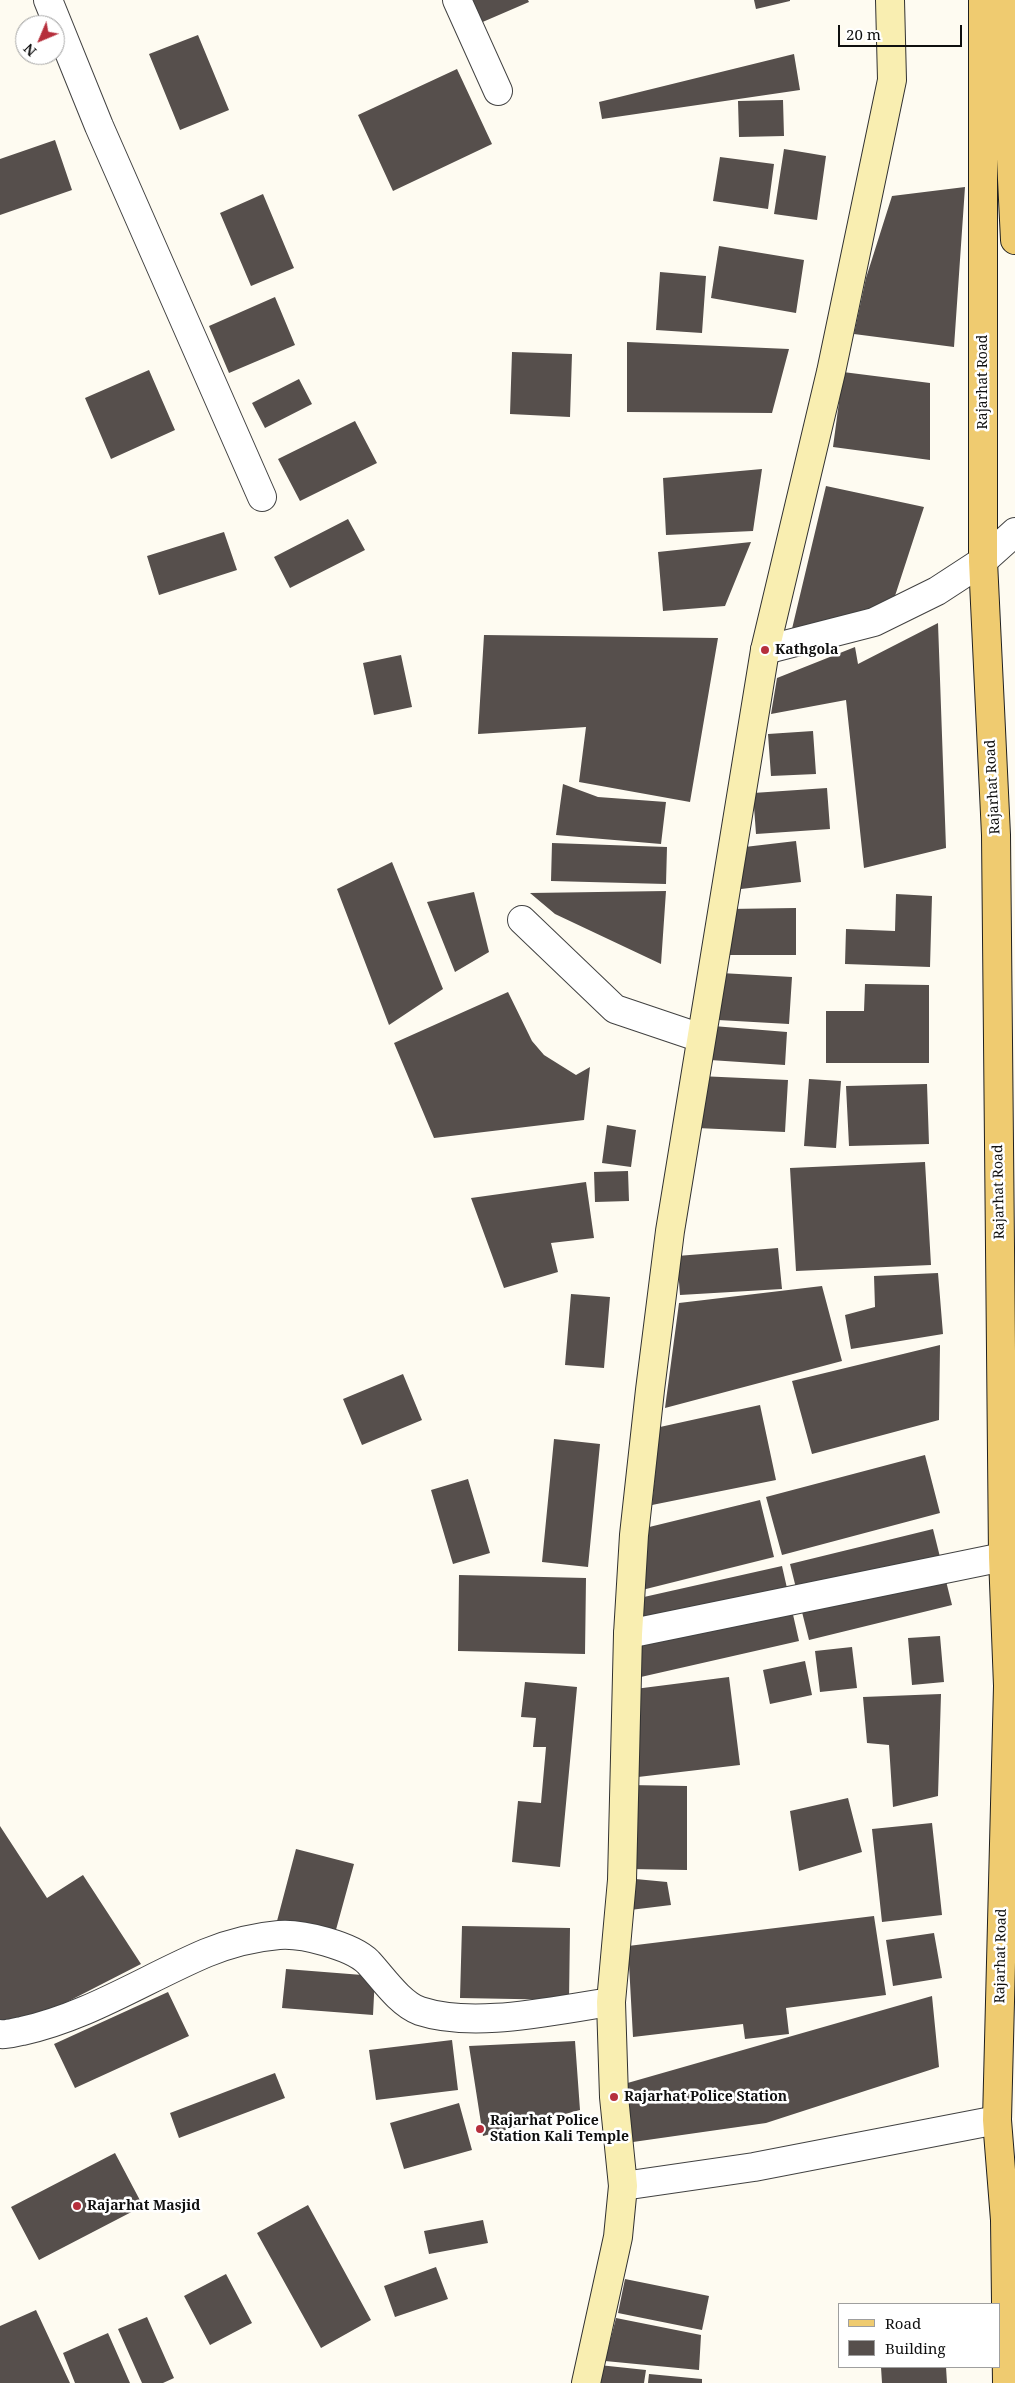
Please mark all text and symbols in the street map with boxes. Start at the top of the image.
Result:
north arrow [15,15,65,65]
scale bar [840,15,964,47]
text: 20 m [846,24,881,44]
text: N [19,40,40,61]
street label: Rajarhat Road [975,335,991,429]
place label: Kathgola [775,642,838,658]
marker: Kathgola [759,644,771,656]
street label: Rajarhat Road [982,739,1004,835]
street label: Rajarhat Road [990,1144,1008,1240]
street label: Rajarhat Road [992,1908,1010,2004]
place label: Rajarhat Police Station [624,2089,787,2105]
marker: Rajarhat Police Station [608,2091,620,2103]
place label: Rajarhat Police Station Kali Temple [490,2113,629,2146]
marker: Rajarhat Police Station Kali Temple [474,2123,486,2135]
place label: Rajarhat Masjid [87,2198,200,2214]
marker: Rajarhat Masjid [71,2200,83,2212]
legend [838,2303,1000,2368]
text: Road [885,2313,921,2333]
text: Building [885,2338,946,2358]

